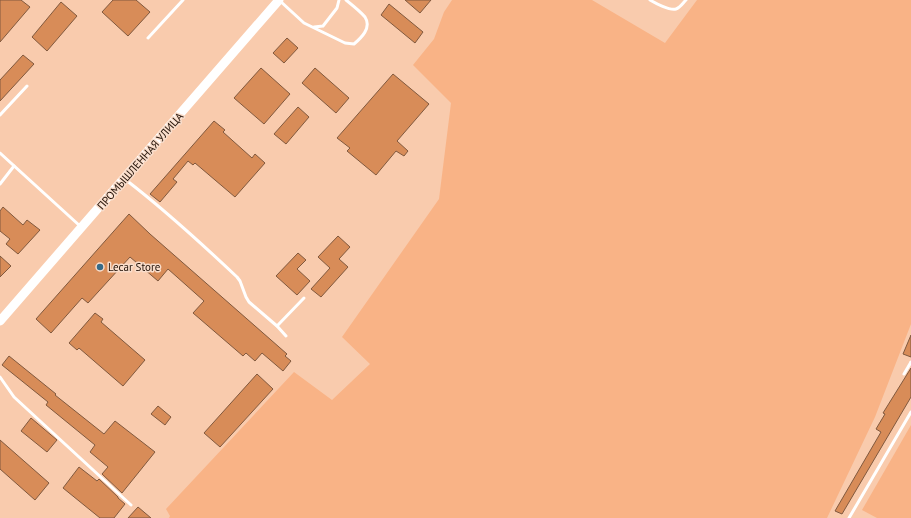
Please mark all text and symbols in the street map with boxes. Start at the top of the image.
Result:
street label: ПРОМЫШЛЕННАЯ УЛИЦА [94,109,186,213]
place label: Lecar Store [108,260,161,274]
marker: Lecar Store [95,262,105,272]

